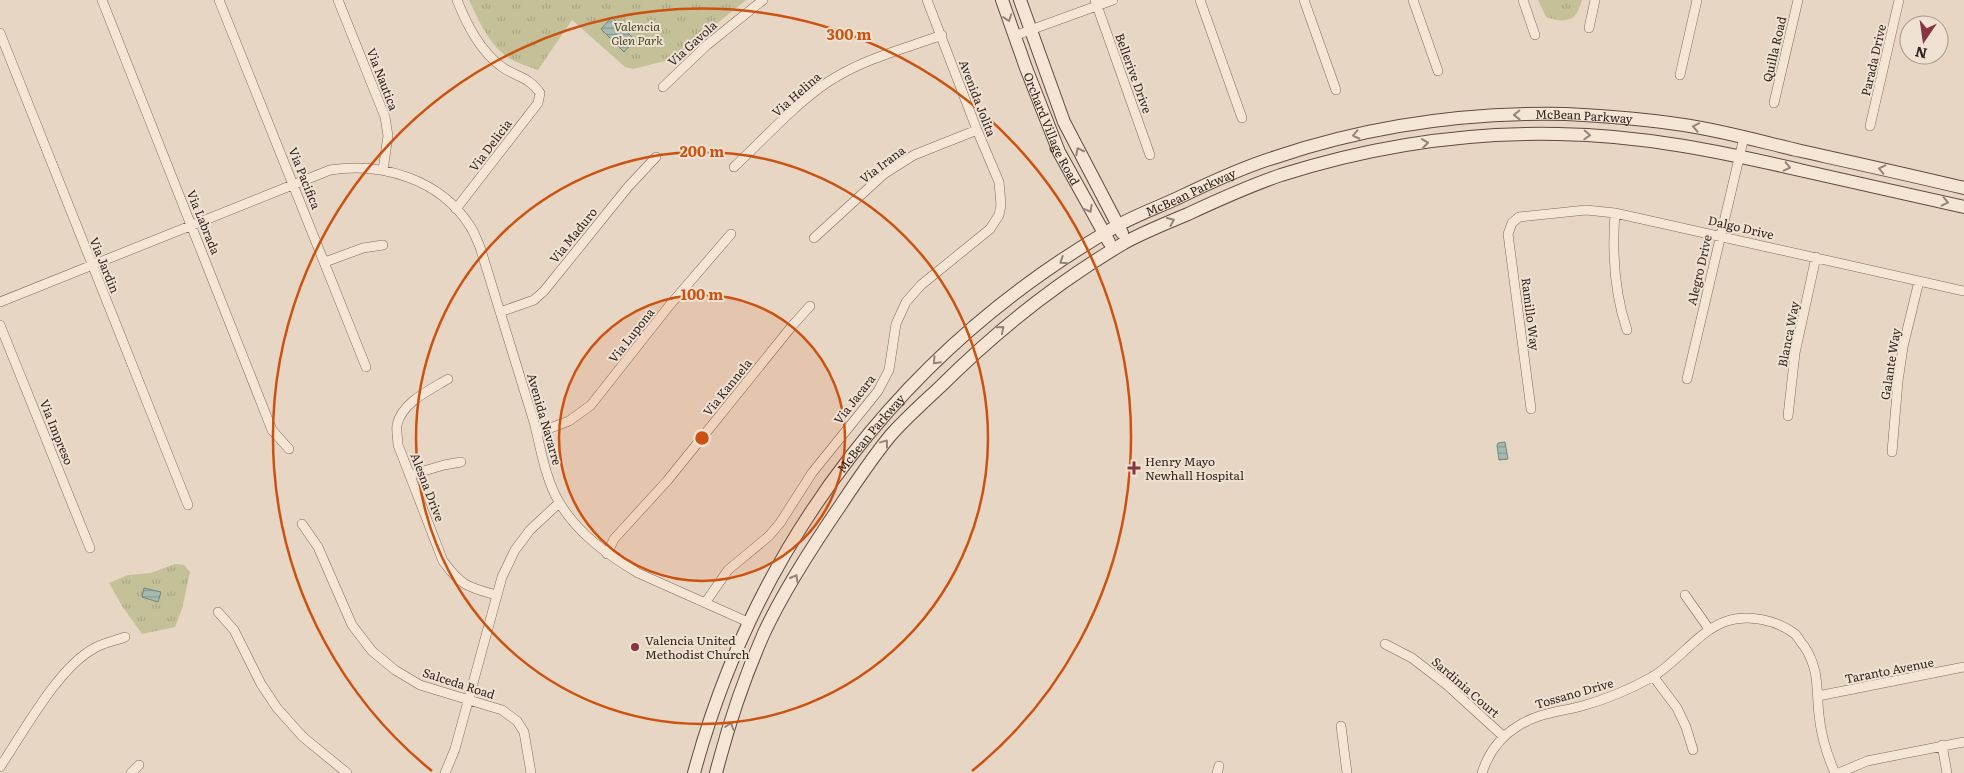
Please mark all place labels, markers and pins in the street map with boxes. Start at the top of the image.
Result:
centre of rings [693,429,711,447]
place label: Henry Mayo Newhall Hospital [1145,452,1244,484]
marker: Henry Mayo Newhall Hospital [1127,461,1141,475]
place label: Valencia United Methodist Church [645,631,749,663]
marker: Valencia United Methodist Church [629,641,641,653]

